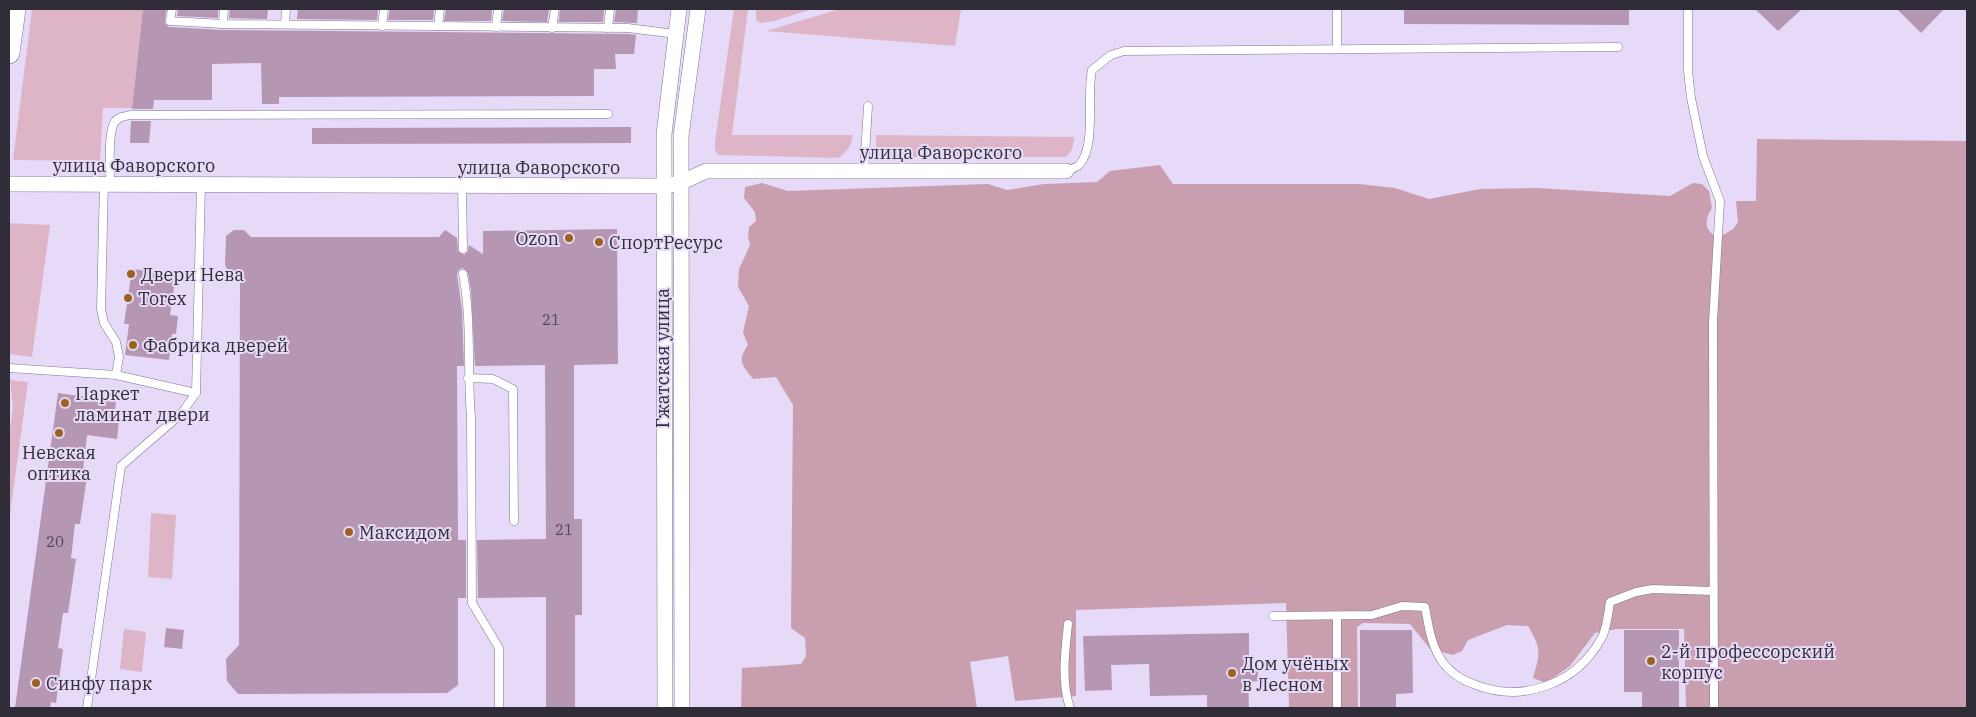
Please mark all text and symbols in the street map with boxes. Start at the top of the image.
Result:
street label: улица Фаворского [860,141,1022,164]
street label: улица Фаворского [53,154,215,177]
street label: улица Фаворского [458,156,620,179]
place label: Ozon [515,227,559,250]
place label: СпортРесурс [609,231,723,254]
marker: Ozon [563,232,575,244]
marker: СпортРесурс [593,236,605,248]
place label: Двери Нева [141,263,244,286]
marker: Двери Нева [125,268,137,280]
place label: Torex [138,287,187,310]
street label: Гжатская улица [651,288,674,428]
marker: Torex [122,292,134,304]
house number: 21 [542,310,560,329]
place label: Фабрика дверей [143,334,288,357]
marker: Фабрика дверей [127,339,139,351]
place label: Паркет ламинат двери [75,382,210,426]
marker: Паркет ламинат двери [59,397,71,409]
marker: Невская оптика [53,427,65,439]
place label: Невская оптика [22,441,96,485]
house number: 21 [555,520,573,539]
place label: Максидом [359,521,451,544]
marker: Максидом [343,526,355,538]
house number: 20 [46,532,64,551]
place label: 2-й профессорский корпус [1661,640,1835,684]
place label: Дом учёных в Лесном [1242,652,1349,696]
marker: 2-й профессорский корпус [1645,655,1657,667]
marker: Дом учёных в Лесном [1226,667,1238,679]
place label: Синфу парк [46,672,153,695]
marker: Синфу парк [30,677,42,689]

